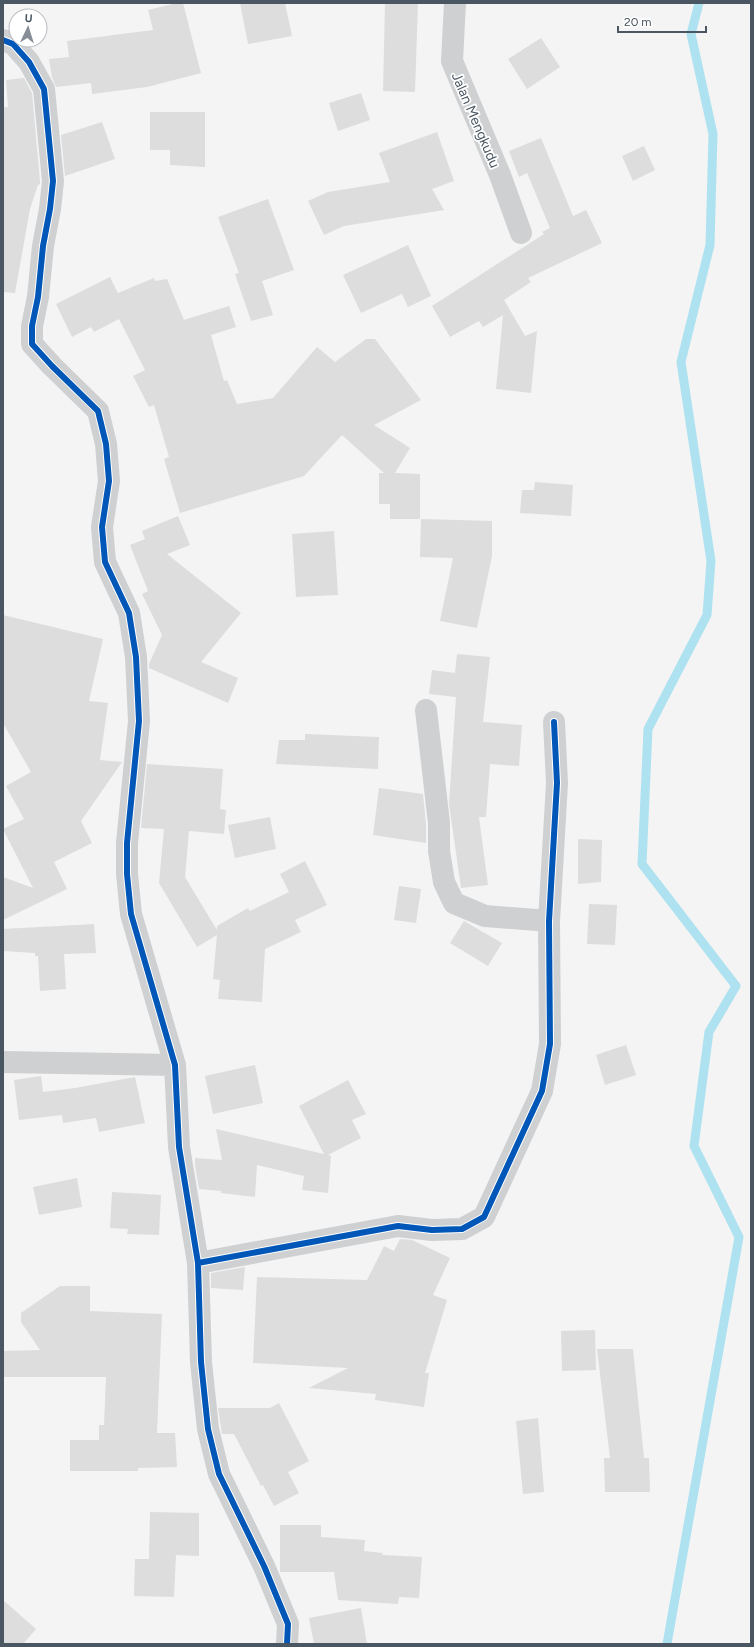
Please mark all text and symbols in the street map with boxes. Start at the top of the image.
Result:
north arrow [8,8,48,48]
scale bar [618,8,706,34]
text: U [24,12,33,25]
text: 20 m [624,15,652,29]
street label: Jalan Mengkudu [448,70,503,170]

